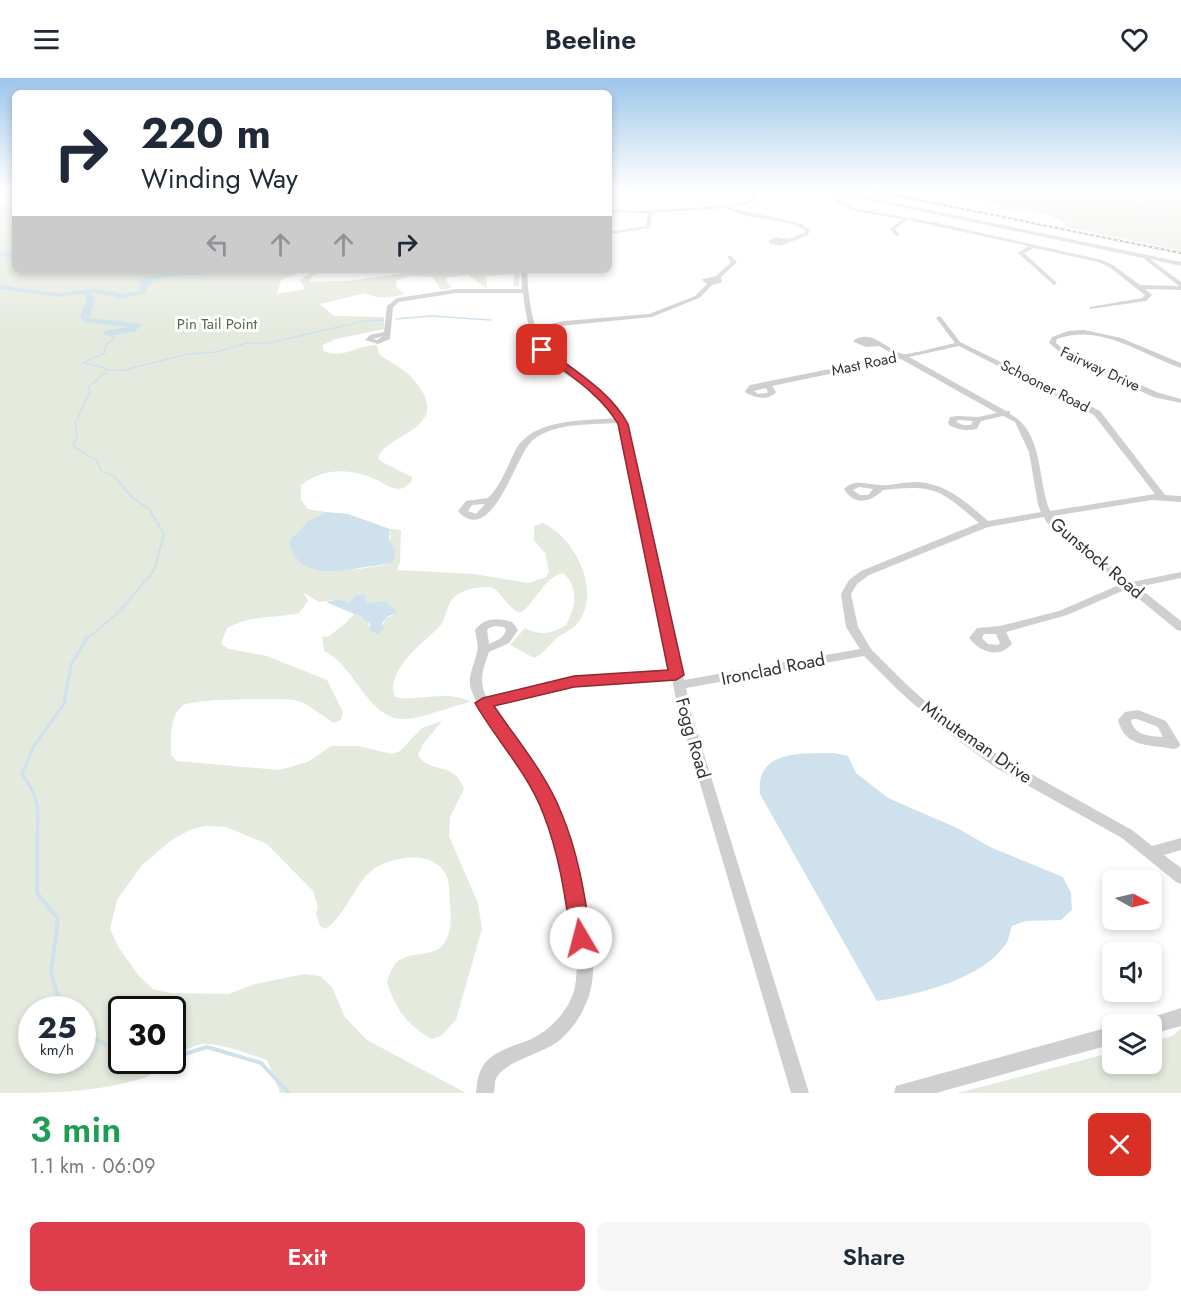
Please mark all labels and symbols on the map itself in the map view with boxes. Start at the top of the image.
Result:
park label: Pin Tail Point [177,313,258,335]
pin [516,324,567,375]
street label: Fairway Drive [1057,341,1144,397]
street label: Mast Road [829,346,899,382]
street label: Schooner Road [997,354,1093,418]
street label: Gunstock Road [1045,511,1149,605]
street label: Ironclad Road [719,646,827,692]
street label: Minuteman Drive [917,694,1037,790]
street label: Fogg Road [669,695,717,781]
north arrow [1102,870,1162,930]
position arrow [549,906,613,970]
speed limit sign: 30 [108,996,186,1074]

